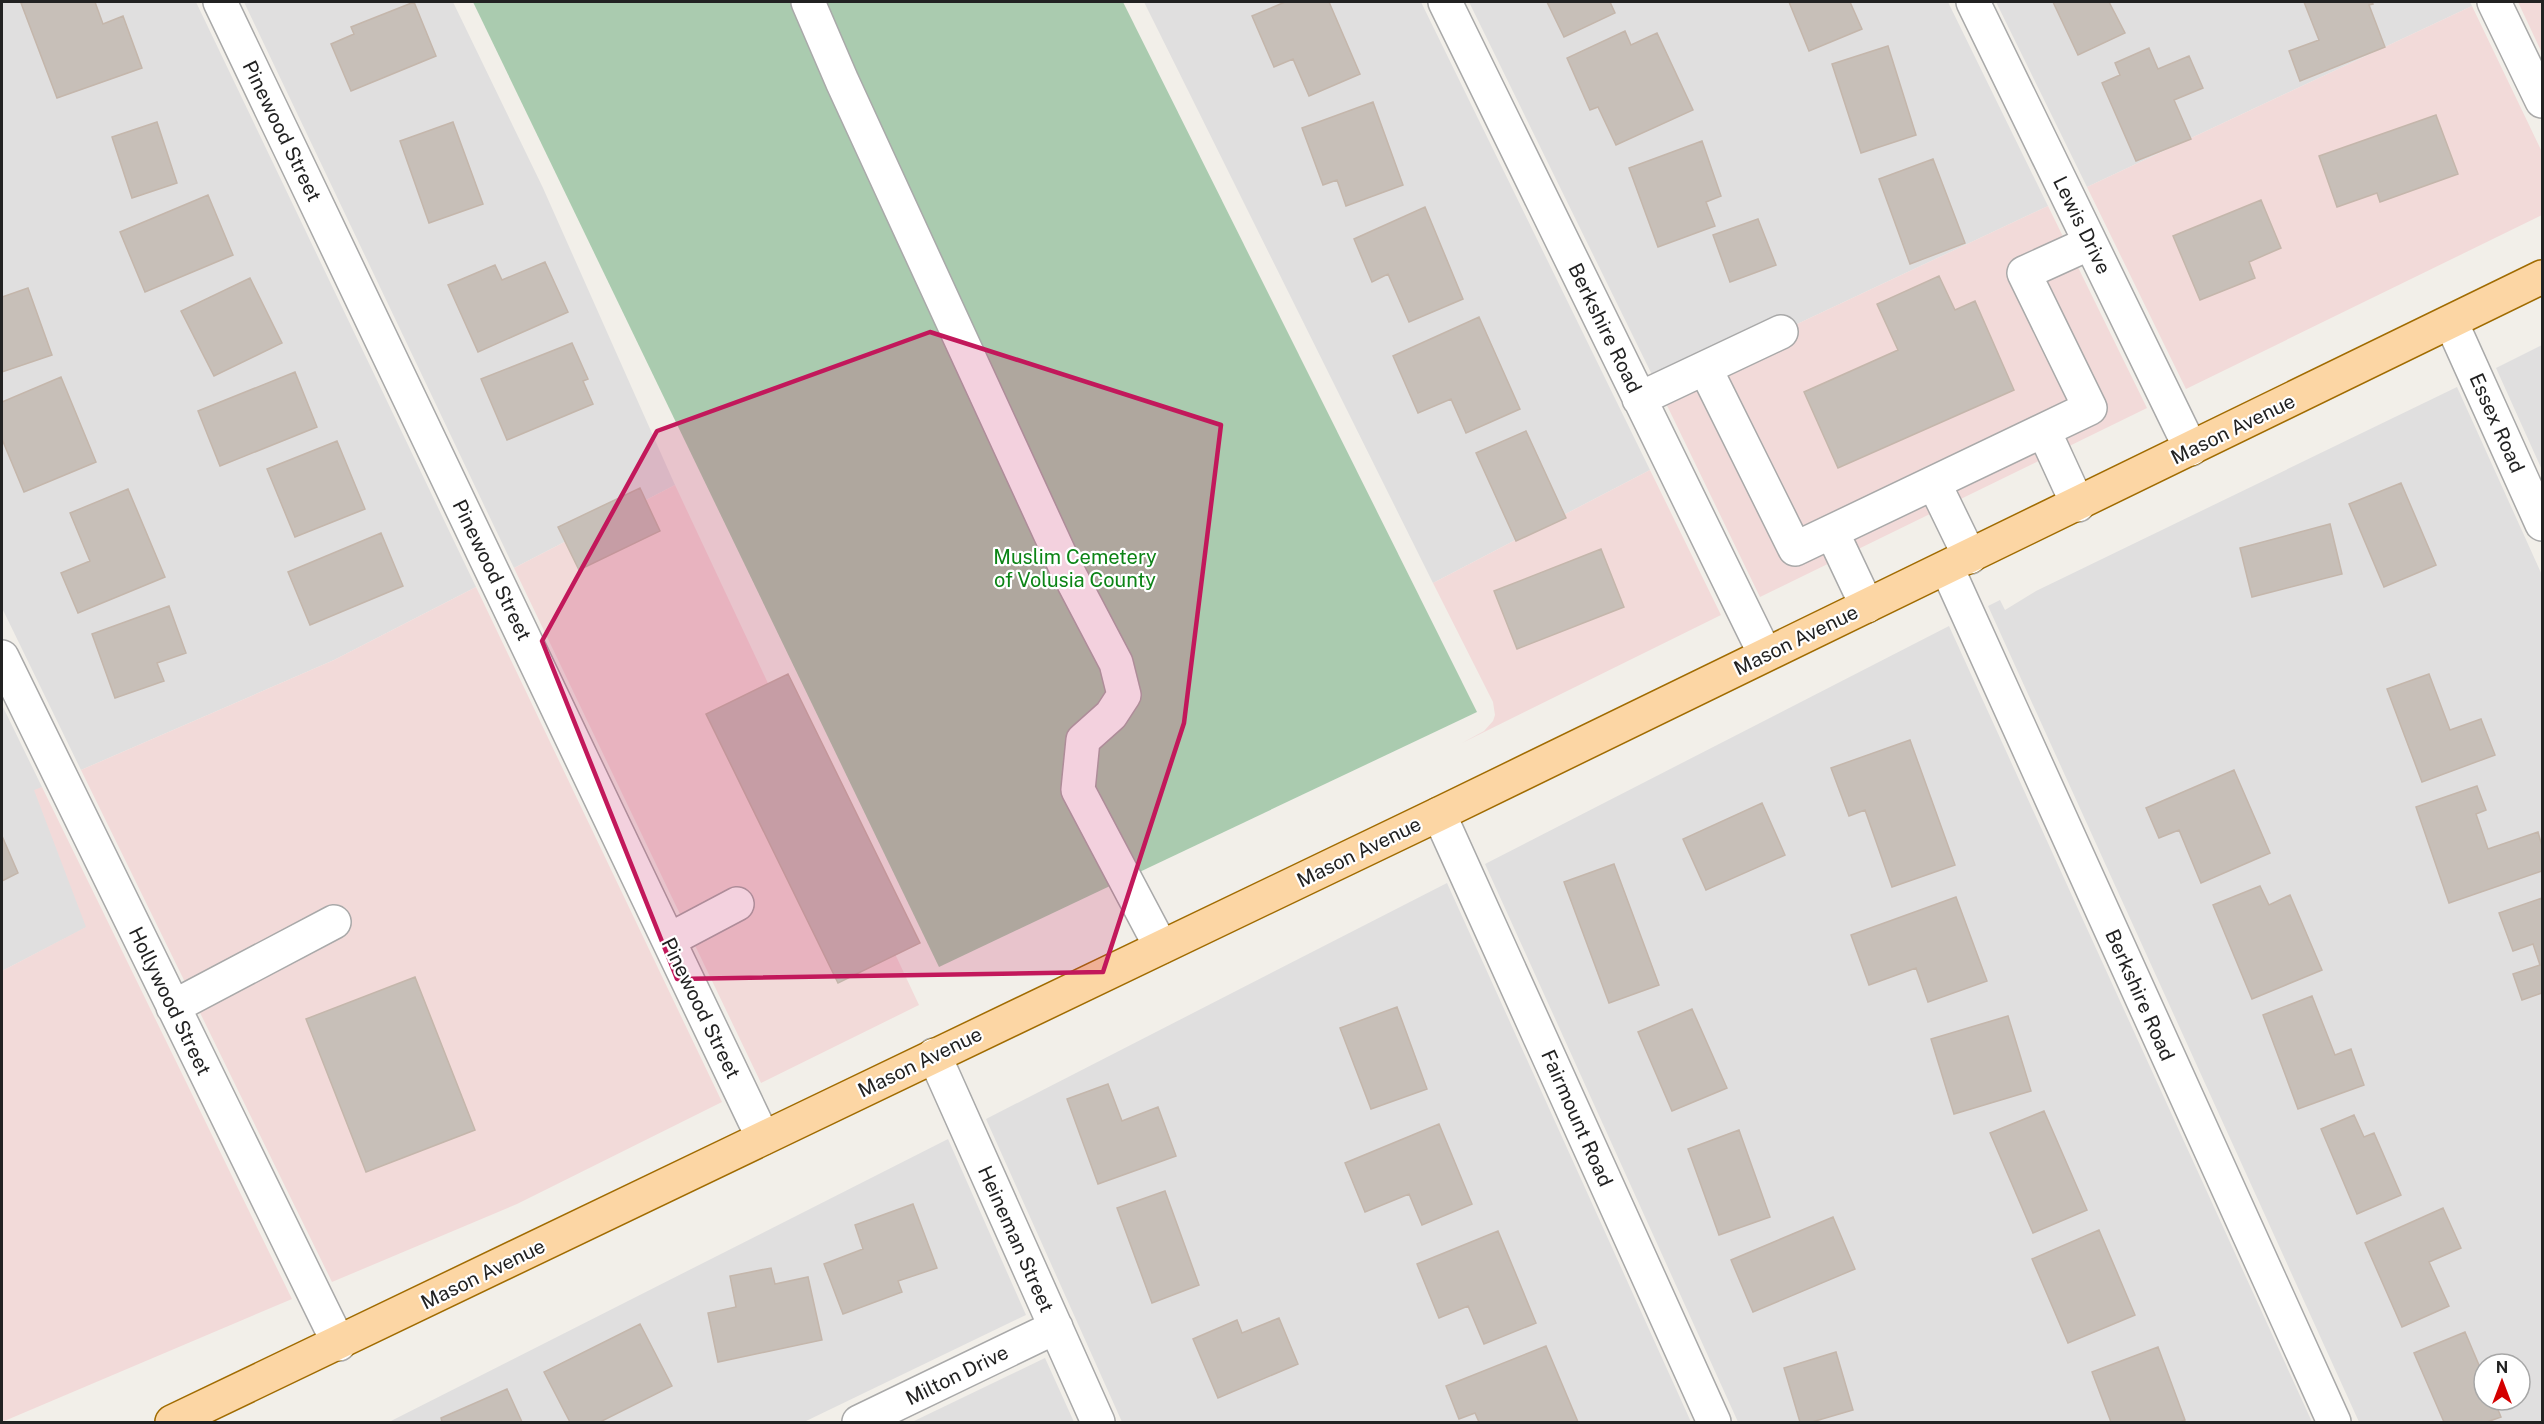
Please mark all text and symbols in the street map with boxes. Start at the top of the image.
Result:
street label: Pinewood Street [238,57,326,205]
street label: Lewis Drive [2048,172,2116,278]
street label: Berkshire Road [1563,259,1647,397]
street label: Essex Road [2464,369,2530,477]
street label: Mason Avenue [2167,389,2299,469]
street label: Pinewood Street [448,496,536,644]
park label: Muslim Cemetery of Volusia County [993,545,1157,592]
street label: Mason Avenue [1730,600,1862,680]
street label: Mason Avenue [1293,812,1425,892]
street label: Hollywood Street [124,923,216,1079]
street label: Berkshire Road [2100,926,2180,1064]
street label: Pinewood Street [657,934,745,1082]
street label: Mason Avenue [854,1022,986,1102]
street label: Fairmount Road [1536,1046,1618,1190]
street label: Heineman Street [973,1162,1059,1316]
street label: Mason Avenue [417,1234,549,1314]
street label: Milton Drive [902,1340,1012,1410]
north arrow [2472,1352,2532,1412]
text: N [2496,1358,2508,1377]

